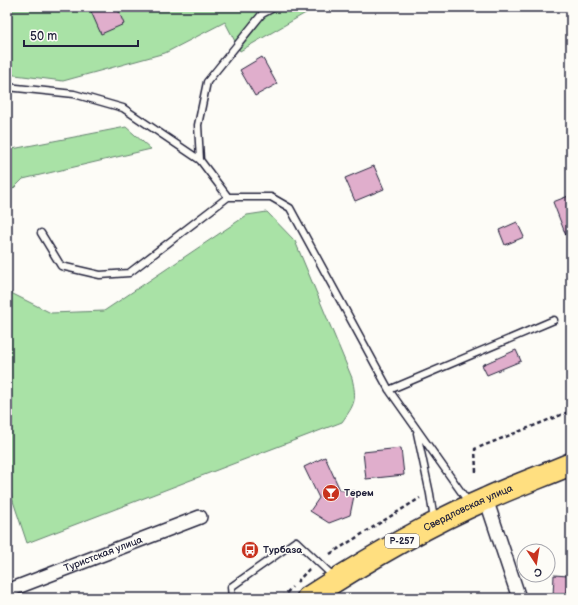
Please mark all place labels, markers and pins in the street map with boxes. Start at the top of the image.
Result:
bar icon: Терем [321,483,341,503]
place label: Терем [344,487,374,499]
bus stop icon: Турбаза [240,540,260,560]
place label: Турбаза [263,544,302,556]

